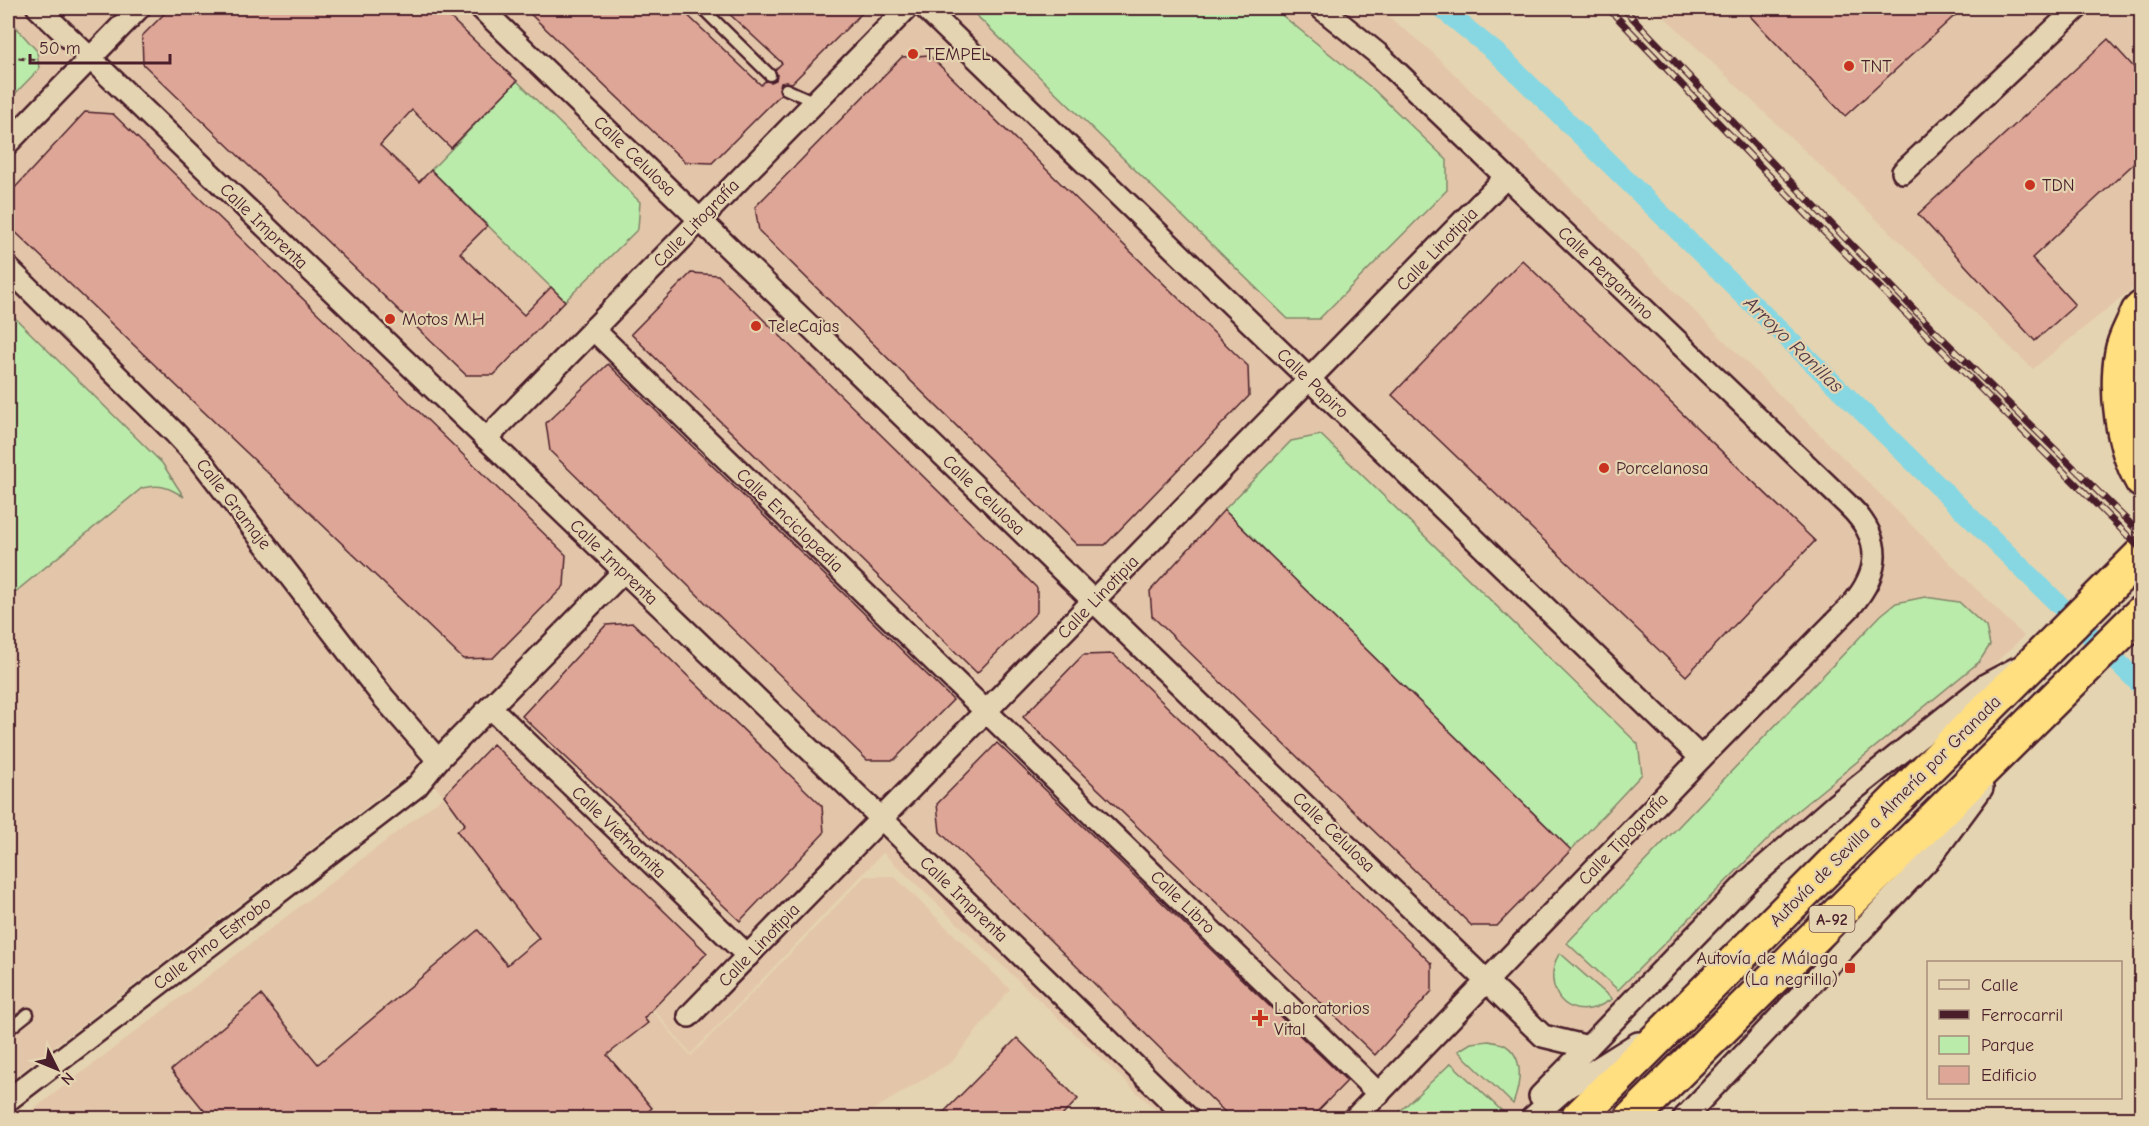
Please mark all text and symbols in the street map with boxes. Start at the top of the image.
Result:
scale bar [30,27,170,65]
text: 50 m [39,38,81,59]
place label: TEMPEL [925,44,990,65]
marker: TEMPEL [906,47,920,61]
place label: TNT [1861,56,1892,77]
marker: TNT [1842,59,1856,73]
street label: Calle Celulosa [589,112,680,201]
street label: Calle Litografía [649,175,744,272]
place label: TDN [2042,175,2075,196]
marker: TDN [2023,178,2037,192]
street label: Calle Imprenta [215,179,312,274]
street label: Calle Linotipia [1392,203,1482,295]
street label: Calle Pergamino [1553,222,1658,324]
water label: Arroyo Ranillas [1739,291,1848,398]
place label: Motos M.H [402,309,485,330]
marker: Motos M.H [383,312,397,326]
place label: TeleCajas [768,316,839,337]
marker: TeleCajas [749,319,763,333]
street label: Calle Papiro [1272,344,1353,423]
street label: Calle Celulosa [938,451,1029,540]
street label: Calle Gramaje [192,455,276,554]
place label: Porcelanosa [1616,458,1708,479]
marker: Porcelanosa [1597,461,1611,475]
street label: Calle Enciclopedia [732,464,847,577]
street label: Calle Imprenta [565,515,662,610]
street label: Calle Linotipia [1053,551,1143,643]
street label: Autovía de Sevilla a Almería por Granada [1765,691,2005,931]
street label: Calle Vietnamita [567,782,670,883]
street label: Calle Celulosa [1288,788,1379,877]
street label: Calle Tipografía [1574,789,1673,890]
street label: Calle Imprenta [915,852,1012,947]
street label: Calle Libro [1146,866,1220,939]
street label: Calle Pino Estrobo [149,892,275,994]
street label: Calle Linotipia [714,899,804,991]
road number: A-92 [1810,906,1854,932]
place label: Autovía de Málaga (La negrilla) [1696,948,1838,990]
marker: Autovía de Málaga (La negrilla) [1843,961,1857,975]
legend [1927,961,2122,1099]
text: Calle [1981,975,2018,996]
place label: Laboratorios Vital [1274,998,1370,1040]
text: Ferrocarril [1981,1005,2063,1026]
marker: Laboratorios Vital [1251,1009,1269,1027]
text: Parque [1981,1035,2034,1056]
north arrow [27,1039,87,1099]
text: Edificio [1981,1065,2037,1086]
text: N [57,1069,77,1089]

